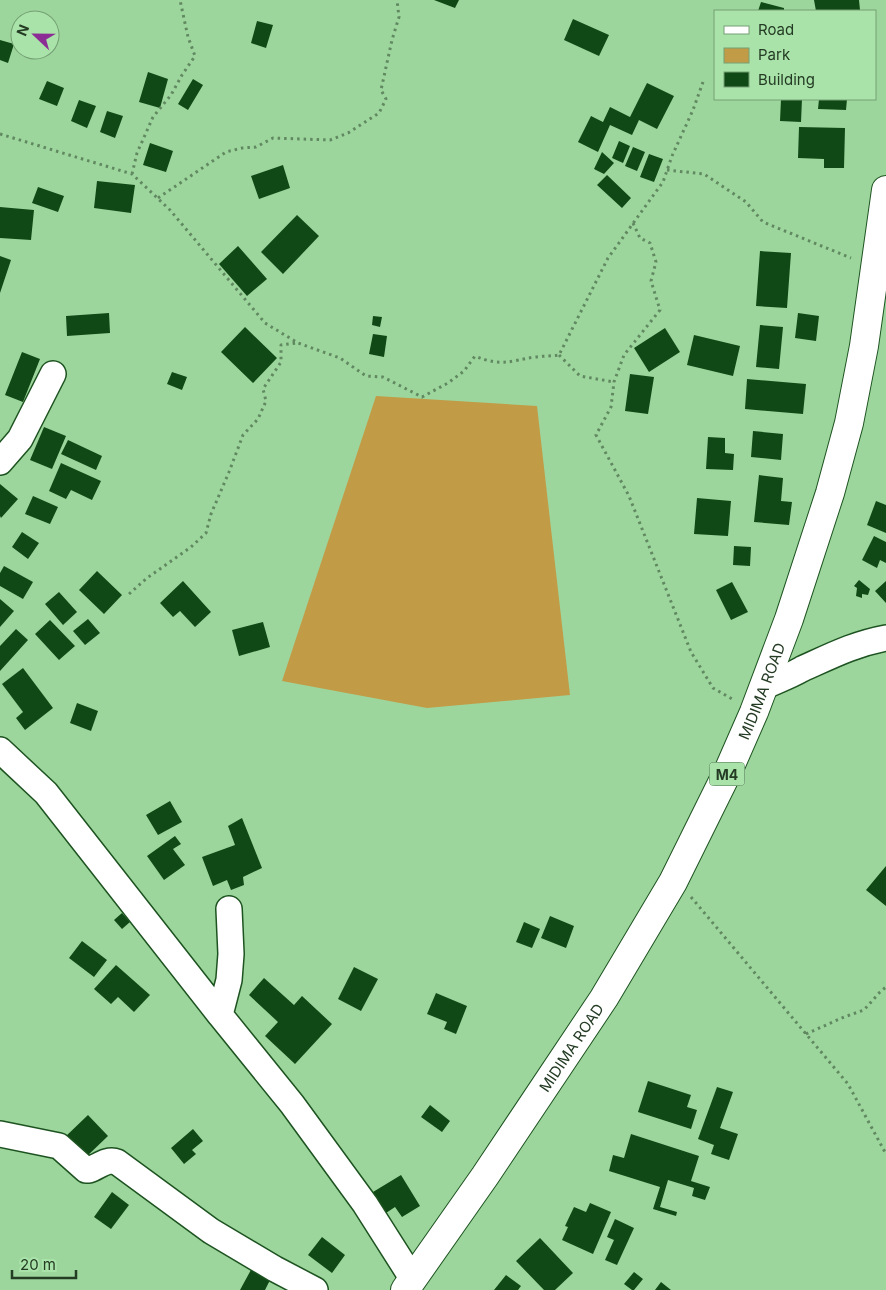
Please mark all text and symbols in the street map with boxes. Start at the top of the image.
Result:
north arrow [10,10,60,60]
legend [714,10,876,100]
text: Road [758,20,794,39]
text: N [13,22,32,38]
text: Park [758,45,791,64]
text: Building [758,70,815,89]
street label: MIDIMA ROAD [734,640,789,742]
road number: M4 [710,762,744,786]
street label: MIDIMA ROAD [535,1000,607,1095]
scale bar [12,1248,76,1280]
text: 20 m [20,1255,56,1274]

